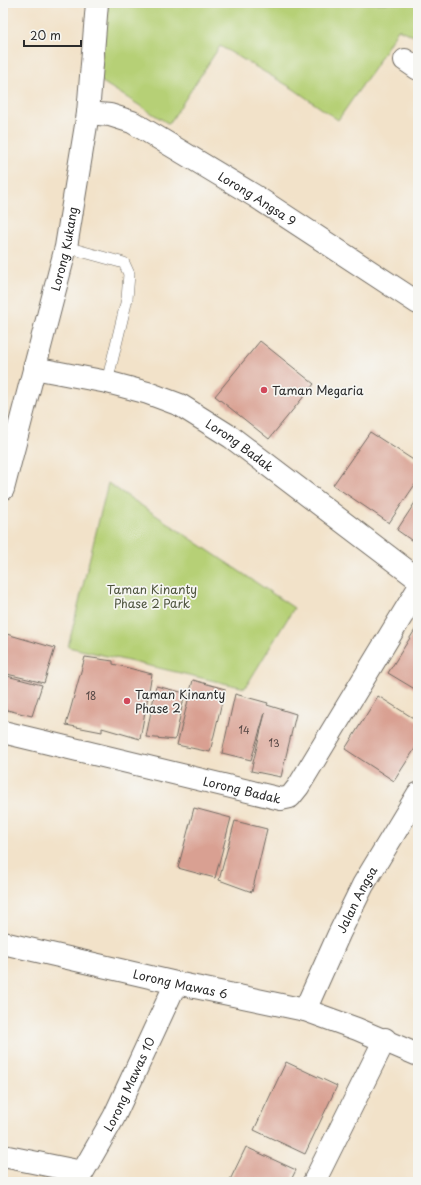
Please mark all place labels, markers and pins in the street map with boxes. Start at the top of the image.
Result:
place label: Taman Megaria [272,381,364,399]
marker: Taman Megaria [259,385,269,395]
place label: Taman Kinanty Phase 2 [135,685,225,717]
marker: Taman Kinanty Phase 2 [122,696,132,706]

